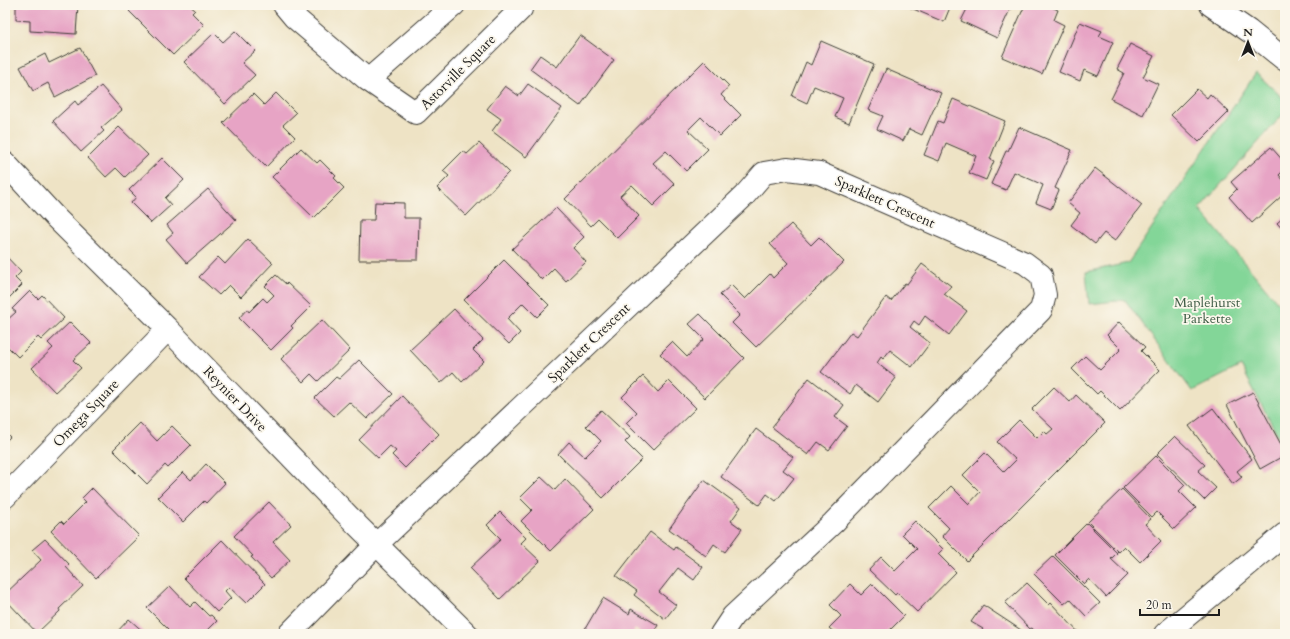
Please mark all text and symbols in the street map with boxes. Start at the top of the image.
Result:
north arrow [1228,22,1268,62]
text: N [1243,25,1253,40]
street label: Astorville Square [416,30,500,114]
street label: Sparklett Crescent [832,171,939,233]
park label: Maplehurst Parkette [1174,293,1241,328]
street label: Sparklett Crescent [544,298,635,387]
street label: Reynier Drive [199,362,271,436]
street label: Omega Square [49,375,123,451]
scale bar [1140,591,1219,617]
text: 20 m [1146,597,1173,613]

